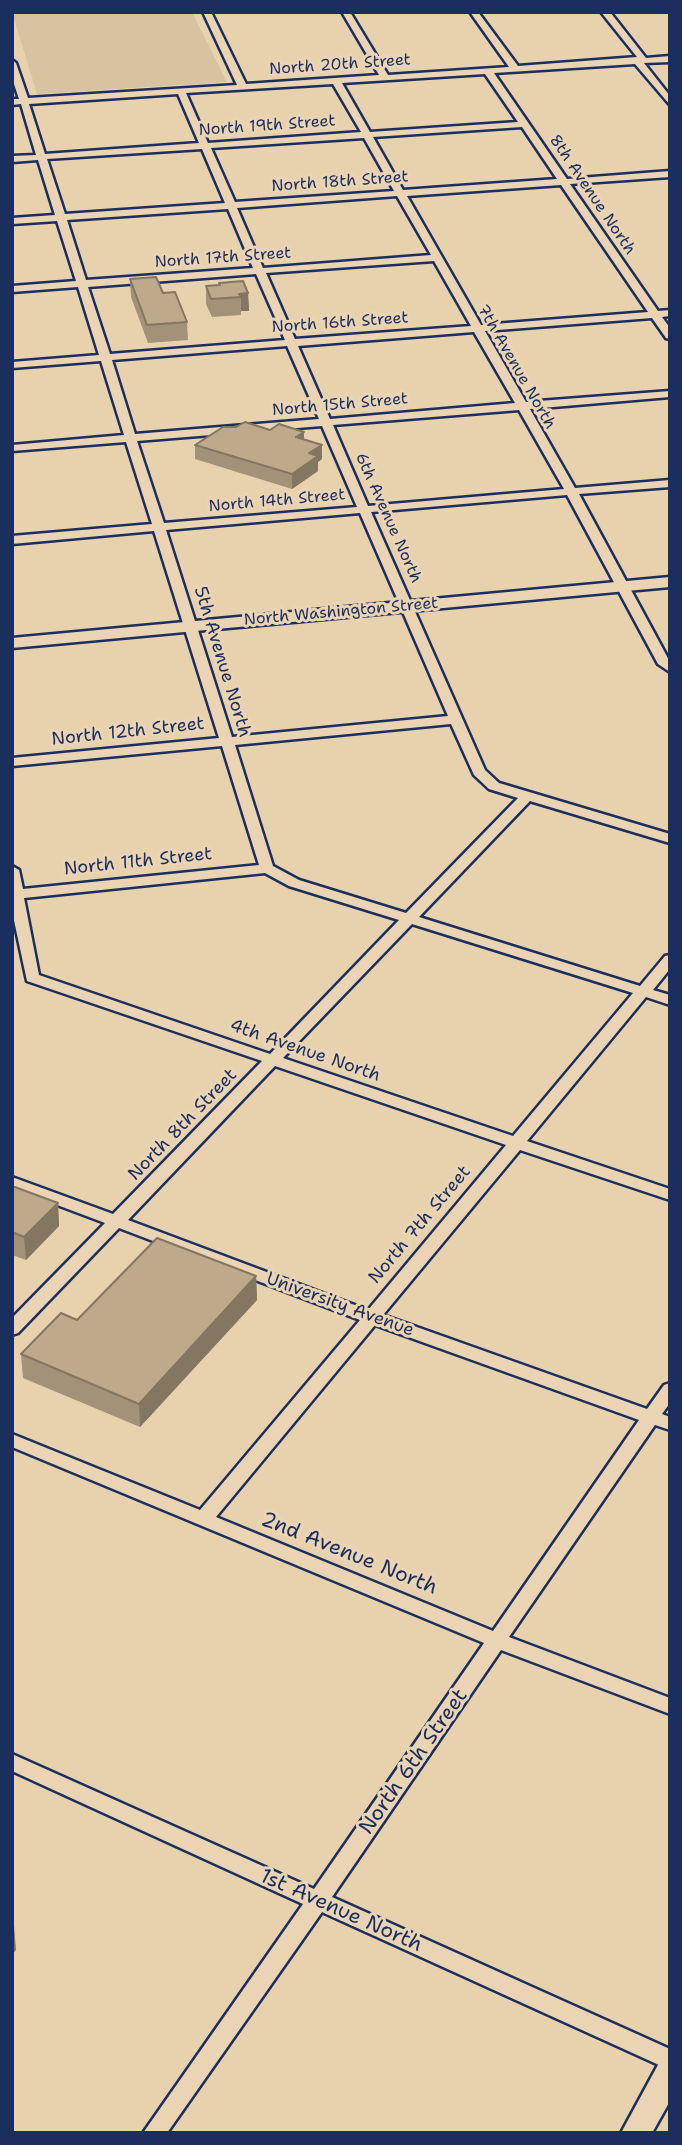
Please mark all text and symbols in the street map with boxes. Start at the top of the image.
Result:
street label: North 20th Street [269,50,411,80]
street label: North 19th Street [198,112,336,140]
street label: 8th Avenue North [545,131,639,259]
street label: North 18th Street [271,168,409,196]
street label: North 17th Street [154,244,292,272]
street label: 7th Avenue North [473,301,559,433]
street label: North 16th Street [271,309,409,337]
street label: North 15th Street [271,389,409,421]
street label: 6th Avenue North [351,450,425,586]
street label: North 14th Street [208,485,346,517]
street label: 5th Avenue North [189,584,255,740]
street label: North Washington Street [243,594,439,630]
street label: North 12th Street [50,713,206,751]
street label: North 11th Street [63,843,213,881]
street label: 4th Avenue North [227,1015,383,1087]
street label: North 8th Street [124,1065,242,1185]
street label: North 7th Street [364,1162,476,1288]
street label: University Avenue [263,1268,417,1342]
street label: 2nd Avenue North [257,1507,441,1601]
street label: North 6th Street [354,1684,474,1840]
street label: 1st Avenue North [256,1864,426,1958]

